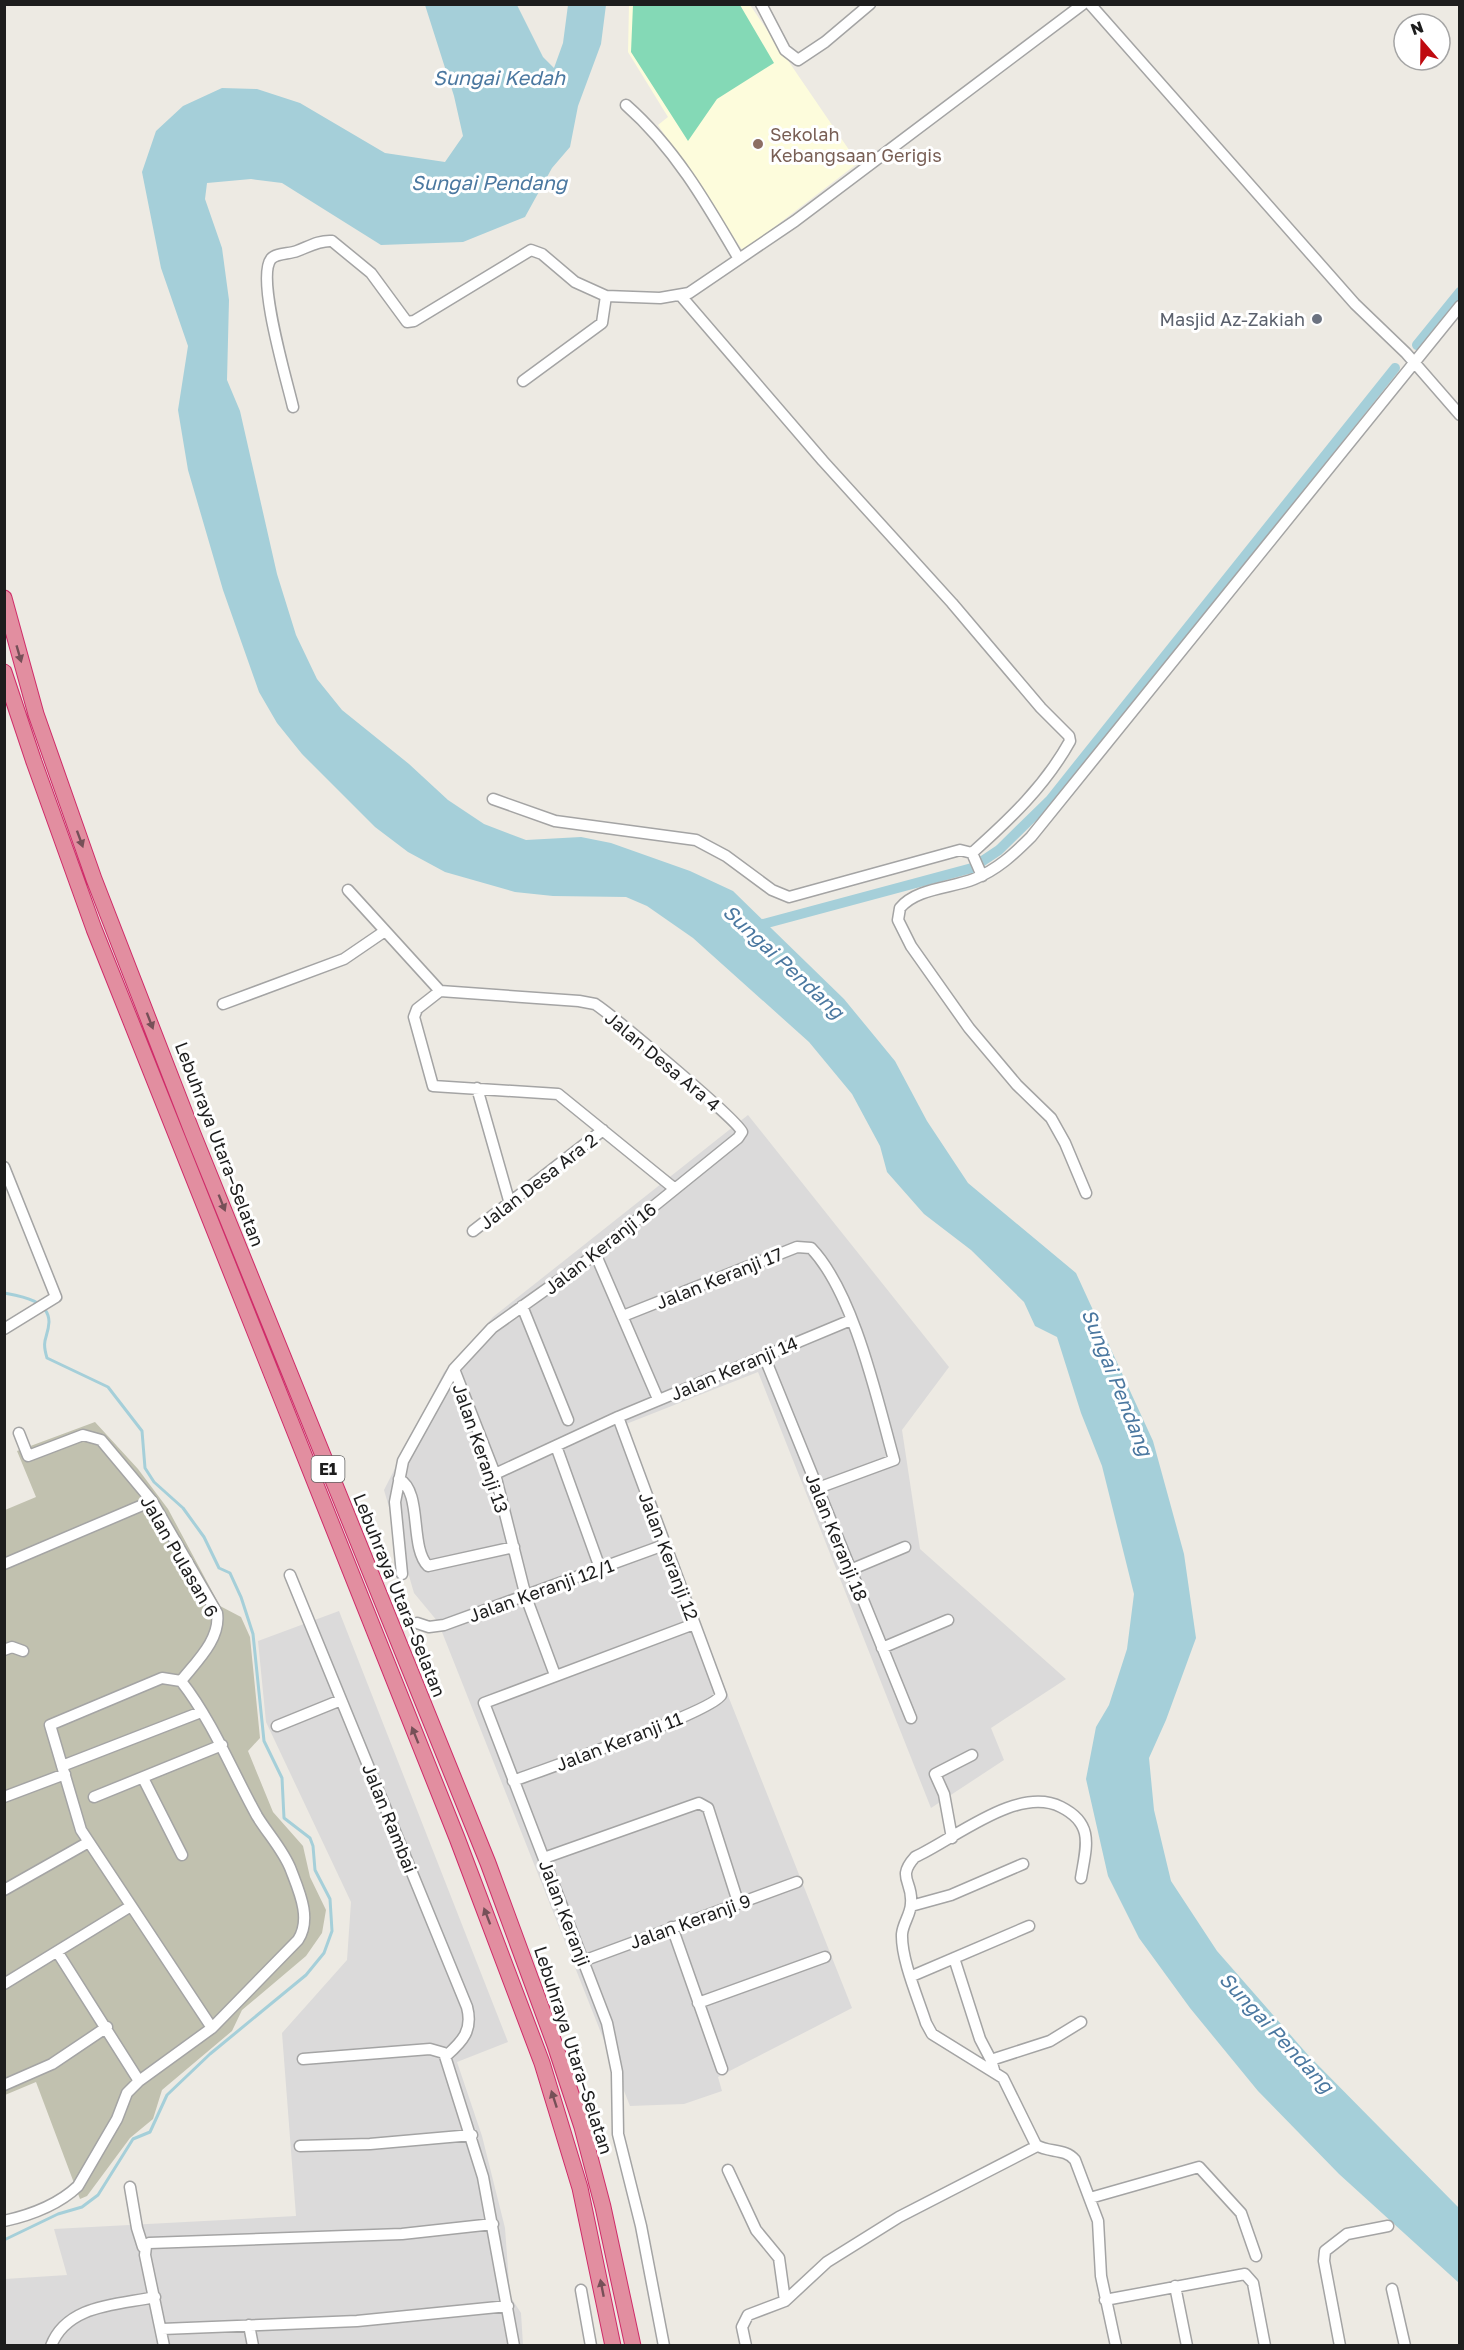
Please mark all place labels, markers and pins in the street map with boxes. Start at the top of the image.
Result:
place label: Sekolah Kebangsaan Gerigis [770,123,942,166]
marker: Sekolah Kebangsaan Gerigis [751,137,765,151]
place label: Masjid Az-Zakiah [1159,308,1305,330]
marker: Masjid Az-Zakiah [1310,312,1324,326]

